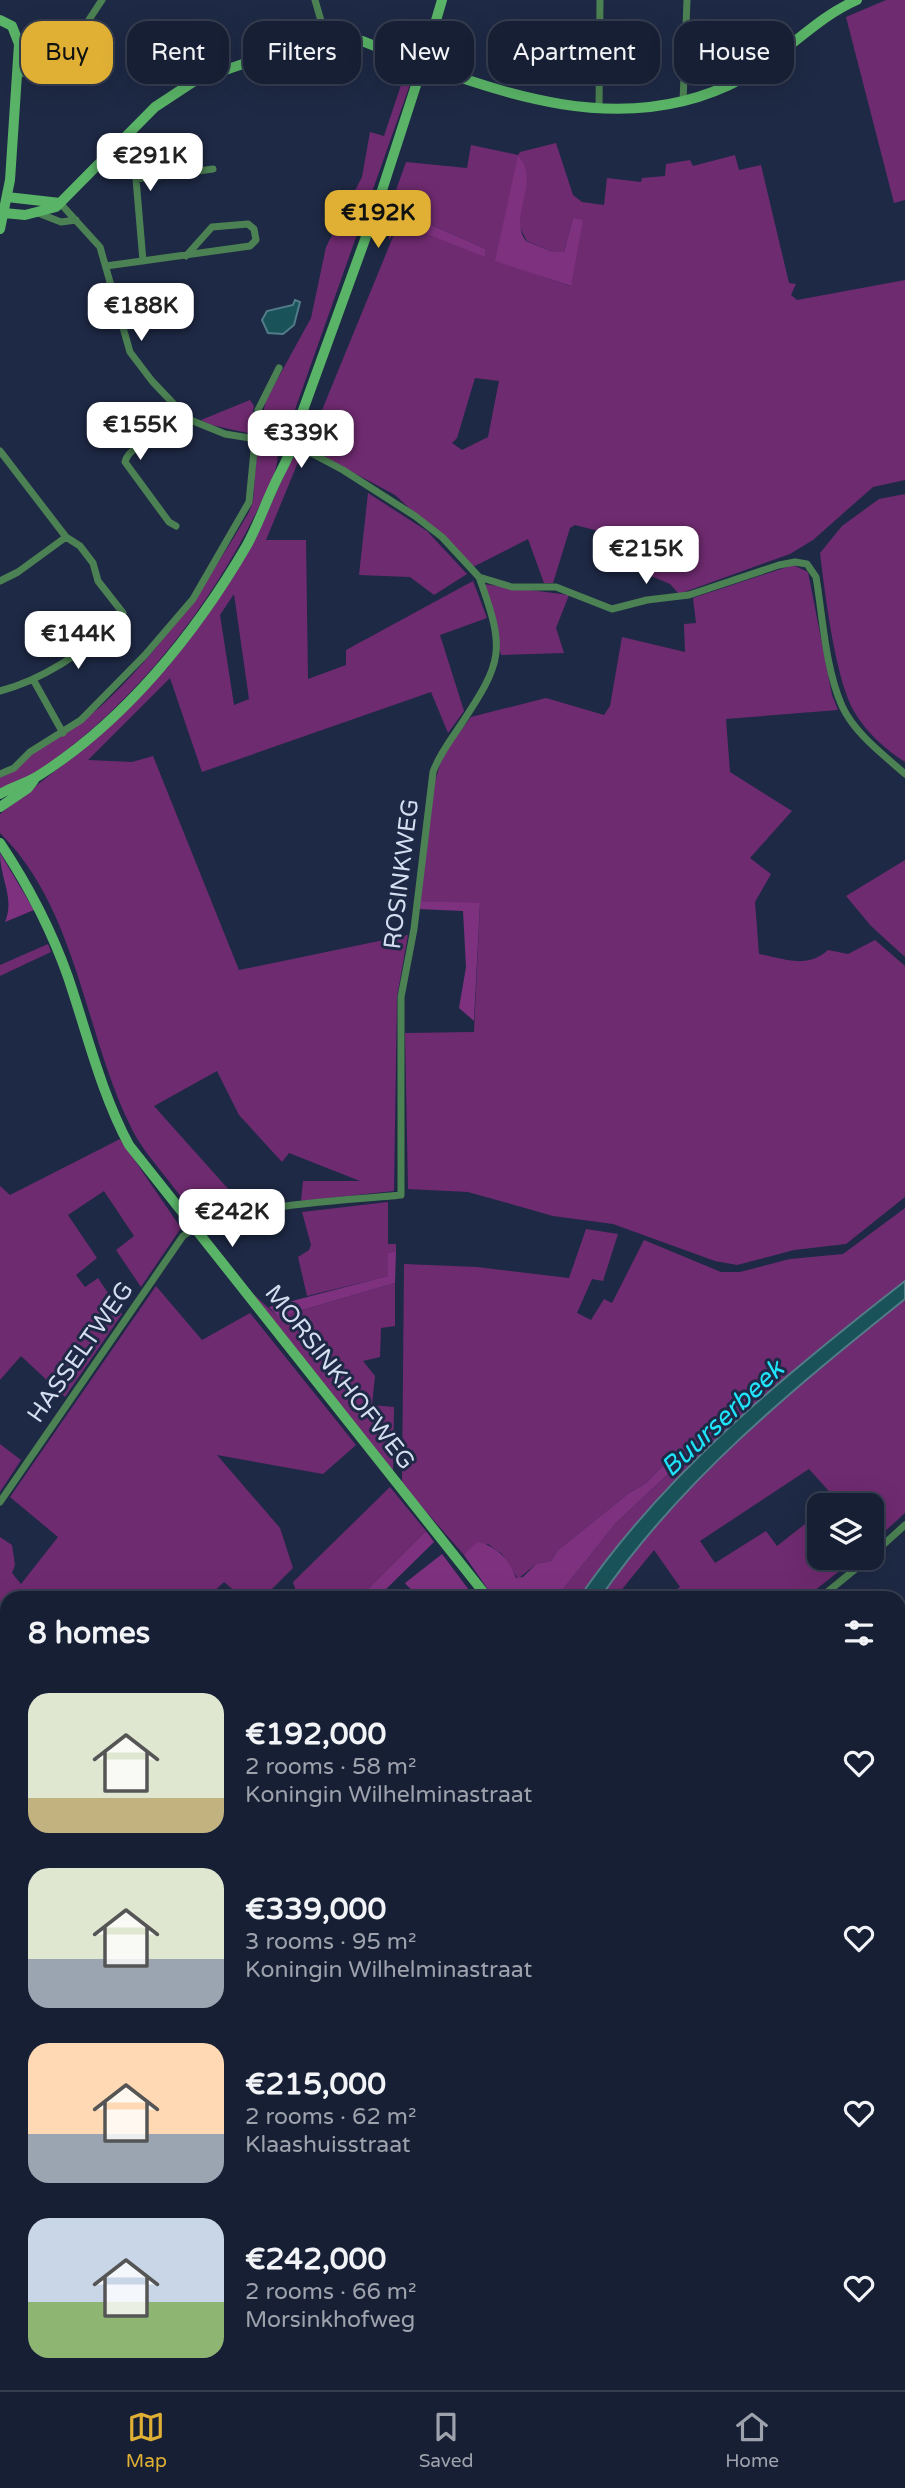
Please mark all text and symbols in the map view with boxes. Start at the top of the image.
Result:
chip: Buy [21,21,113,84]
chip: Rent [127,21,229,84]
chip: Filters [243,21,361,84]
chip: New [375,21,474,84]
chip: Apartment [488,21,660,84]
chip: House [674,21,794,84]
pin: €291K [101,134,199,193]
text: €291K [113,142,187,170]
pin: €192K [329,190,427,250]
text: €192K [341,199,415,227]
pin: €188K [92,284,190,343]
text: €188K [104,292,178,320]
pin: €155K [91,402,189,462]
pin: €339K [252,410,350,470]
text: €155K [103,411,177,439]
text: €339K [264,419,338,447]
pin: €215K [597,526,695,586]
text: €215K [609,535,683,563]
pin: €144K [29,612,127,671]
text: €144K [41,620,115,648]
street label: ROSINKWEG [378,797,425,951]
pin: €242K [183,1190,281,1249]
text: €242K [195,1198,269,1226]
street label: HASSELTWEG [21,1276,140,1428]
street label: MORSINKHOFWEG [258,1279,421,1475]
water label: Buurserbeek [654,1352,792,1483]
map controls [807,1493,884,1570]
button: layers [807,1493,884,1570]
icon: filters [840,1614,878,1652]
text: 8 homes [28,1615,150,1652]
text: €192,000 [245,1716,386,1753]
icon: home [84,1721,168,1805]
icon: heart [840,1744,878,1782]
text: 2 rooms · 58 m² [245,1753,416,1781]
text: Koningin Wilhelminastraat [245,1781,532,1809]
text: €339,000 [245,1891,386,1928]
icon: home [84,1896,168,1980]
icon: heart [840,1919,878,1957]
text: 3 rooms · 95 m² [245,1928,416,1956]
text: Koningin Wilhelminastraat [245,1956,532,1984]
text: €215,000 [245,2066,386,2103]
icon: home [84,2071,168,2155]
icon: heart [840,2094,878,2132]
text: 2 rooms · 62 m² [245,2103,416,2131]
text: Klaashuisstraat [245,2131,411,2159]
text: €242,000 [245,2241,386,2278]
icon: home [84,2246,168,2330]
icon: heart [840,2269,878,2307]
text: 2 rooms · 66 m² [245,2278,416,2306]
text: Morsinkhofweg [245,2306,415,2334]
tab: Map [126,2408,167,2472]
tab: Saved [419,2408,474,2472]
tab: Home [725,2408,779,2472]

